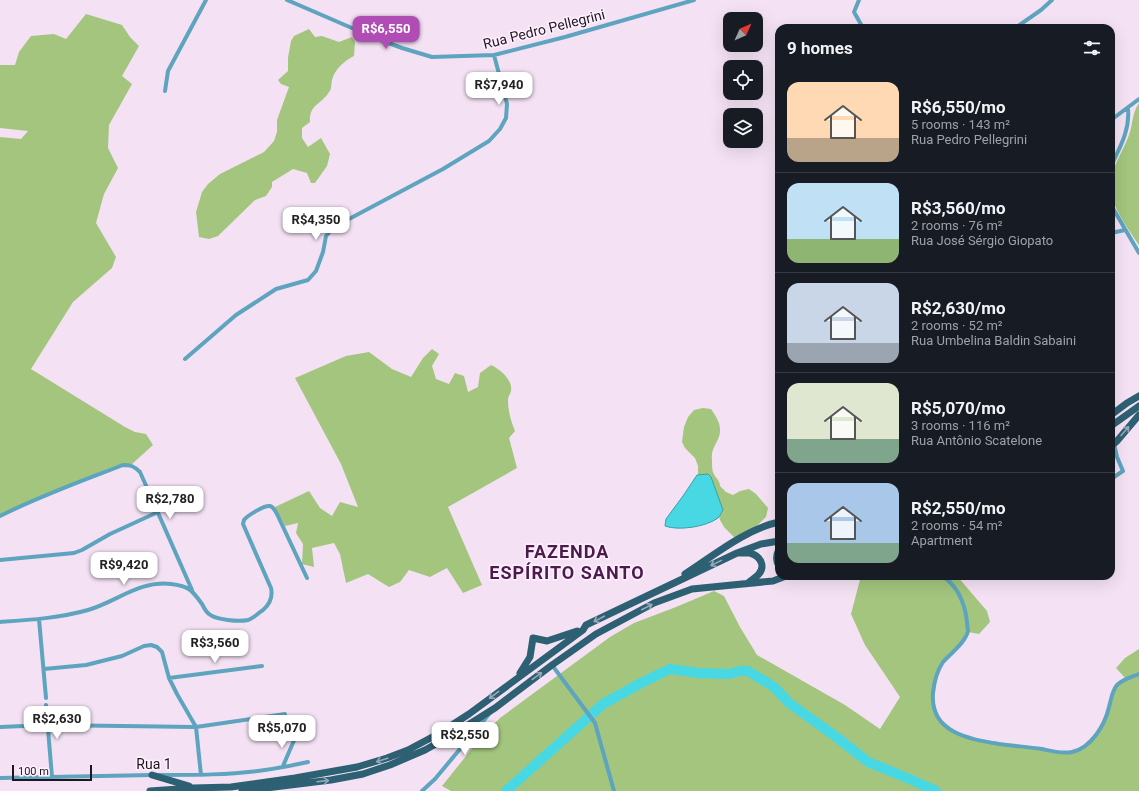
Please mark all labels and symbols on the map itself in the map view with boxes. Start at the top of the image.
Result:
street label: Rua Pedro Pellegrini [481,6,607,52]
north arrow [723,12,763,52]
pin: R$6,550 [349,16,423,50]
pin: R$7,940 [462,72,536,106]
pin: R$4,350 [279,207,353,241]
one-way arrow [1121,425,1130,436]
pin: R$2,780 [133,486,207,520]
district label: FAZENDA ESPÍRITO SANTO [489,541,645,583]
pin: R$9,420 [87,552,161,586]
one-way arrow [710,560,722,567]
one-way arrow [641,602,653,610]
one-way arrow [593,616,605,623]
pin: R$3,560 [178,630,252,664]
one-way arrow [531,672,542,680]
one-way arrow [488,691,499,699]
pin: R$2,630 [20,706,94,740]
pin: R$5,070 [245,715,319,749]
pin: R$2,550 [428,722,502,756]
street label: Rua 1 [136,756,172,772]
one-way arrow [376,756,388,764]
scale bar [12,763,92,782]
one-way arrow [316,777,329,785]

